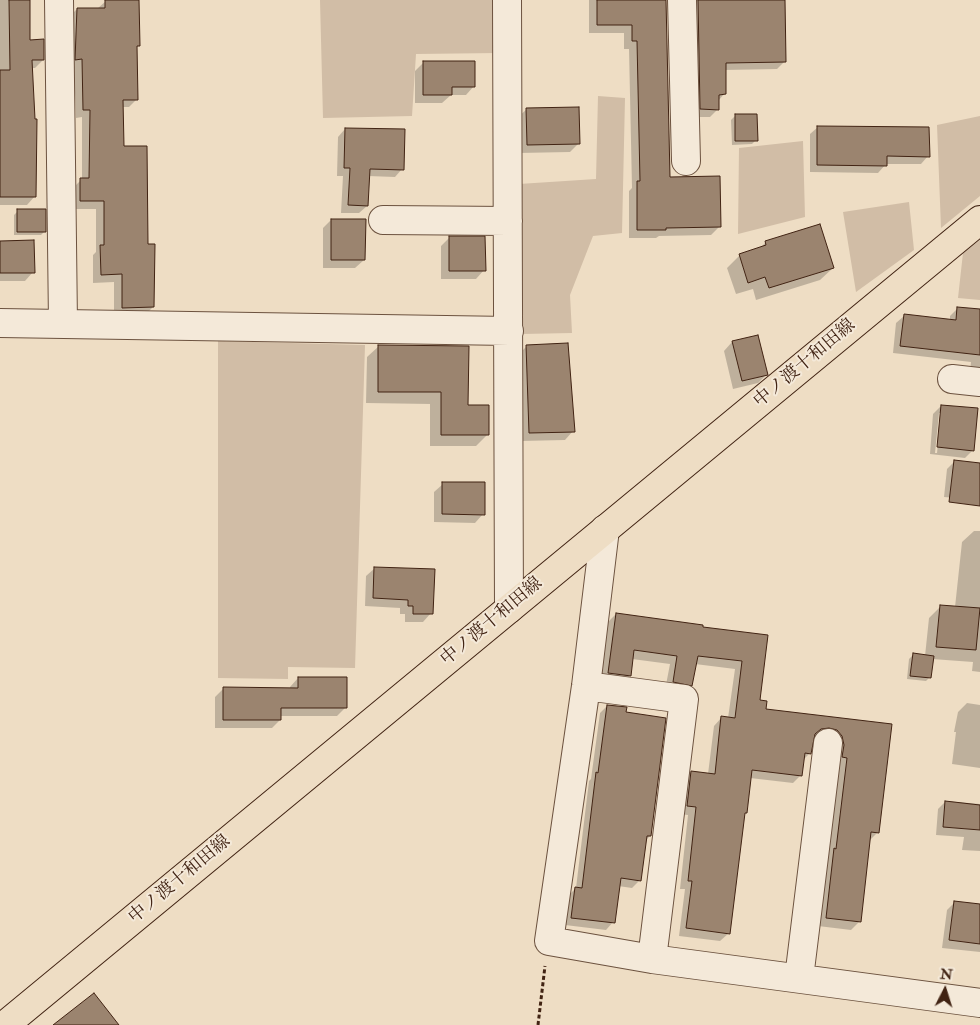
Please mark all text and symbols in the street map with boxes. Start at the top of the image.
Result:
street label: 中ノ渡十和田線 [750,315,860,413]
street label: 中ノ渡十和田線 [437,573,547,671]
street label: 中ノ渡十和田線 [125,831,235,929]
north arrow [920,965,970,1015]
text: N [939,966,953,984]

